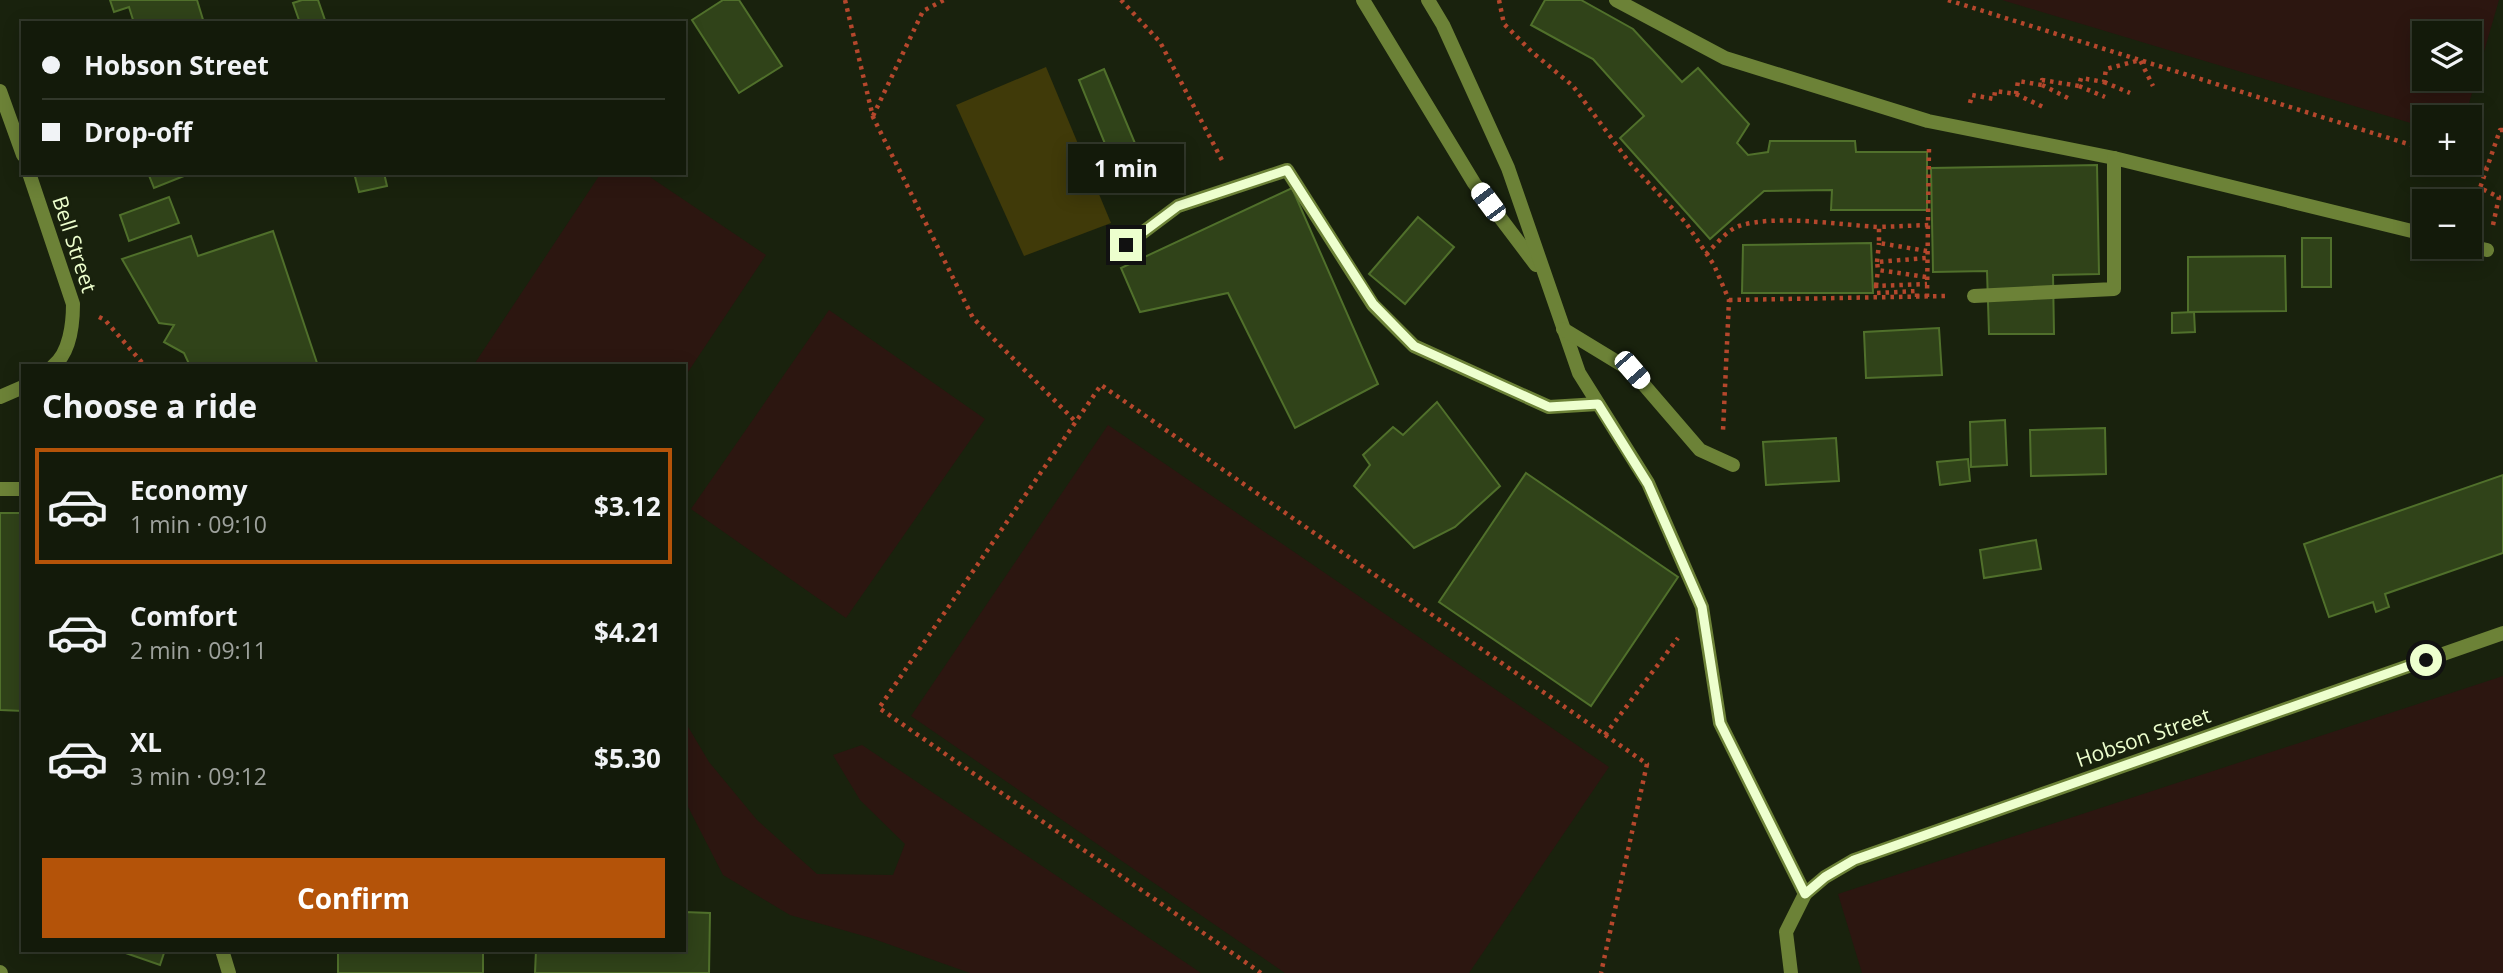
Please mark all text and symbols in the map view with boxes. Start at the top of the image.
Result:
map controls [2412,21,2482,259]
button: layers [2412,21,2482,91]
text: Hobson Street [84,47,269,83]
button: + [2412,105,2482,175]
text: Drop-off [84,114,192,150]
callout: 1 min [1068,144,1184,192]
text: 1 min [1094,152,1158,184]
car [1467,179,1510,225]
button: − [2412,189,2482,259]
street label: Bell Street [46,192,104,296]
route end [1110,229,1142,261]
car [1611,347,1654,393]
text: Choose a ride [42,384,257,427]
text: Economy [130,472,248,508]
icon: car [46,475,109,538]
text: $3.12 [594,488,661,524]
text: 1 min · 09:10 [130,508,267,540]
text: Comfort [130,598,237,634]
icon: car [46,601,109,664]
text: $4.21 [594,614,661,650]
text: 2 min · 09:11 [130,634,267,666]
route start [2410,644,2442,676]
street label: Hobson Street [2072,701,2214,773]
text: XL [130,724,162,760]
icon: car [46,727,109,790]
text: $5.30 [594,740,661,776]
text: 3 min · 09:12 [130,760,267,792]
button: Confirm [42,858,665,938]

